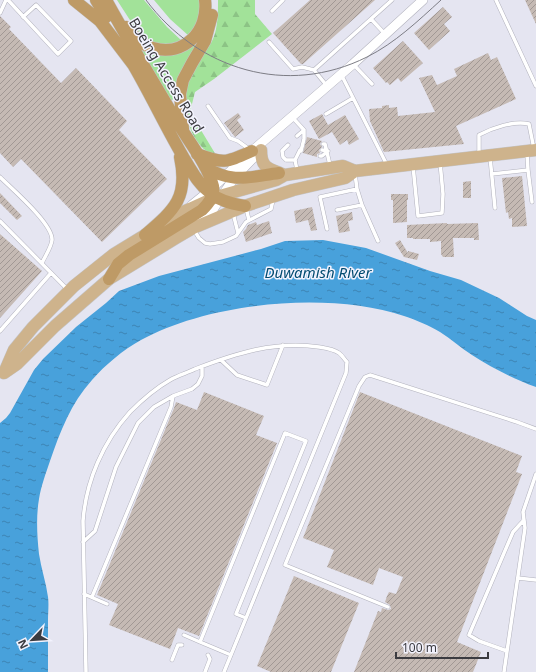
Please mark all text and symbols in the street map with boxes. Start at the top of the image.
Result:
street label: Boeing Access Road [125,14,209,136]
water label: Duwamish River [264,262,373,282]
north arrow [12,620,52,660]
scale bar [396,634,488,660]
text: N [14,637,31,652]
text: 100 m [402,639,437,656]

